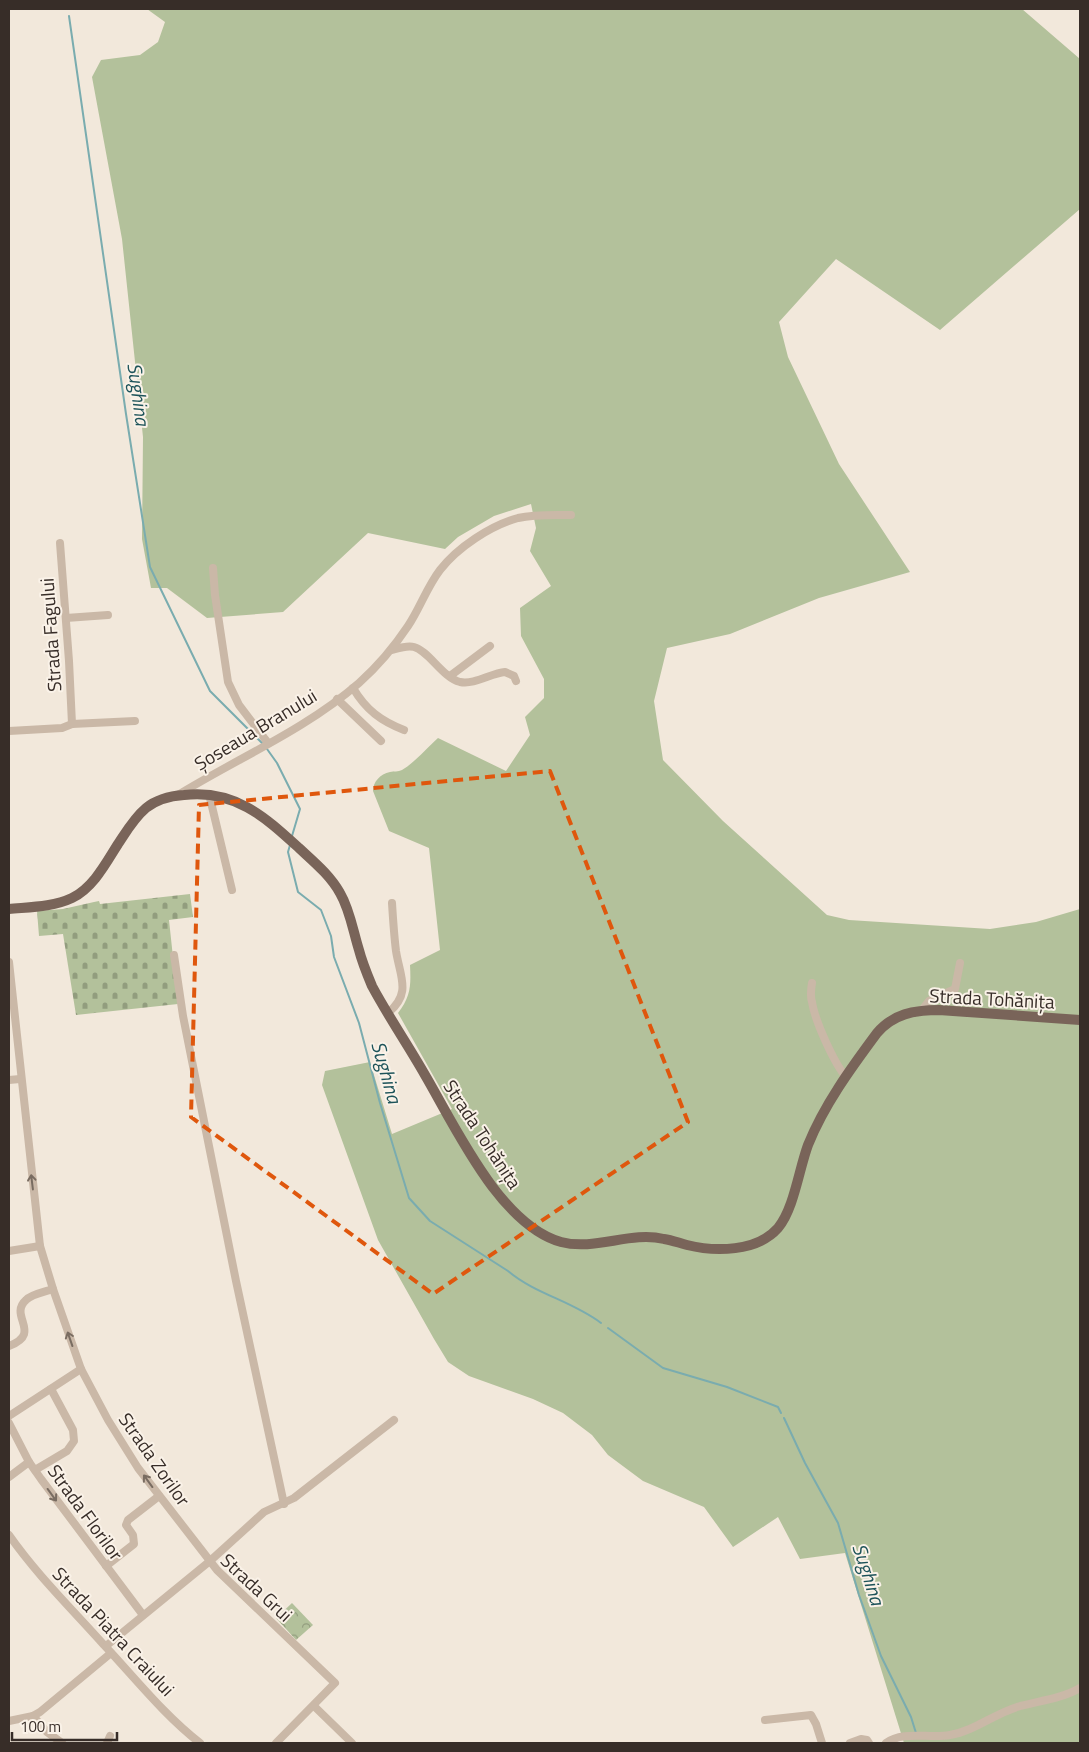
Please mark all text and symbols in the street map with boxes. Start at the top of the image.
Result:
water label: Sughina [119,360,159,429]
street label: Strada Fagului [32,577,68,693]
street label: Șoseaua Branului [188,681,322,777]
street label: Strada Tohănița [929,980,1056,1016]
water label: Sughina [363,1037,411,1108]
street label: Strada Tohănița [437,1074,530,1195]
one-way arrow [27,1174,37,1190]
one-way arrow [65,1332,74,1348]
street label: Strada Zorilor [112,1406,198,1512]
street label: Strada Florilor [41,1458,131,1566]
one-way arrow [143,1474,153,1488]
one-way arrow [47,1487,57,1501]
water label: Sughina [844,1539,894,1610]
street label: Strada Grui [215,1546,299,1628]
street label: Strada Piatra Craiului [46,1560,182,1702]
scale bar [12,1710,118,1742]
text: 100 m [20,1715,61,1738]

